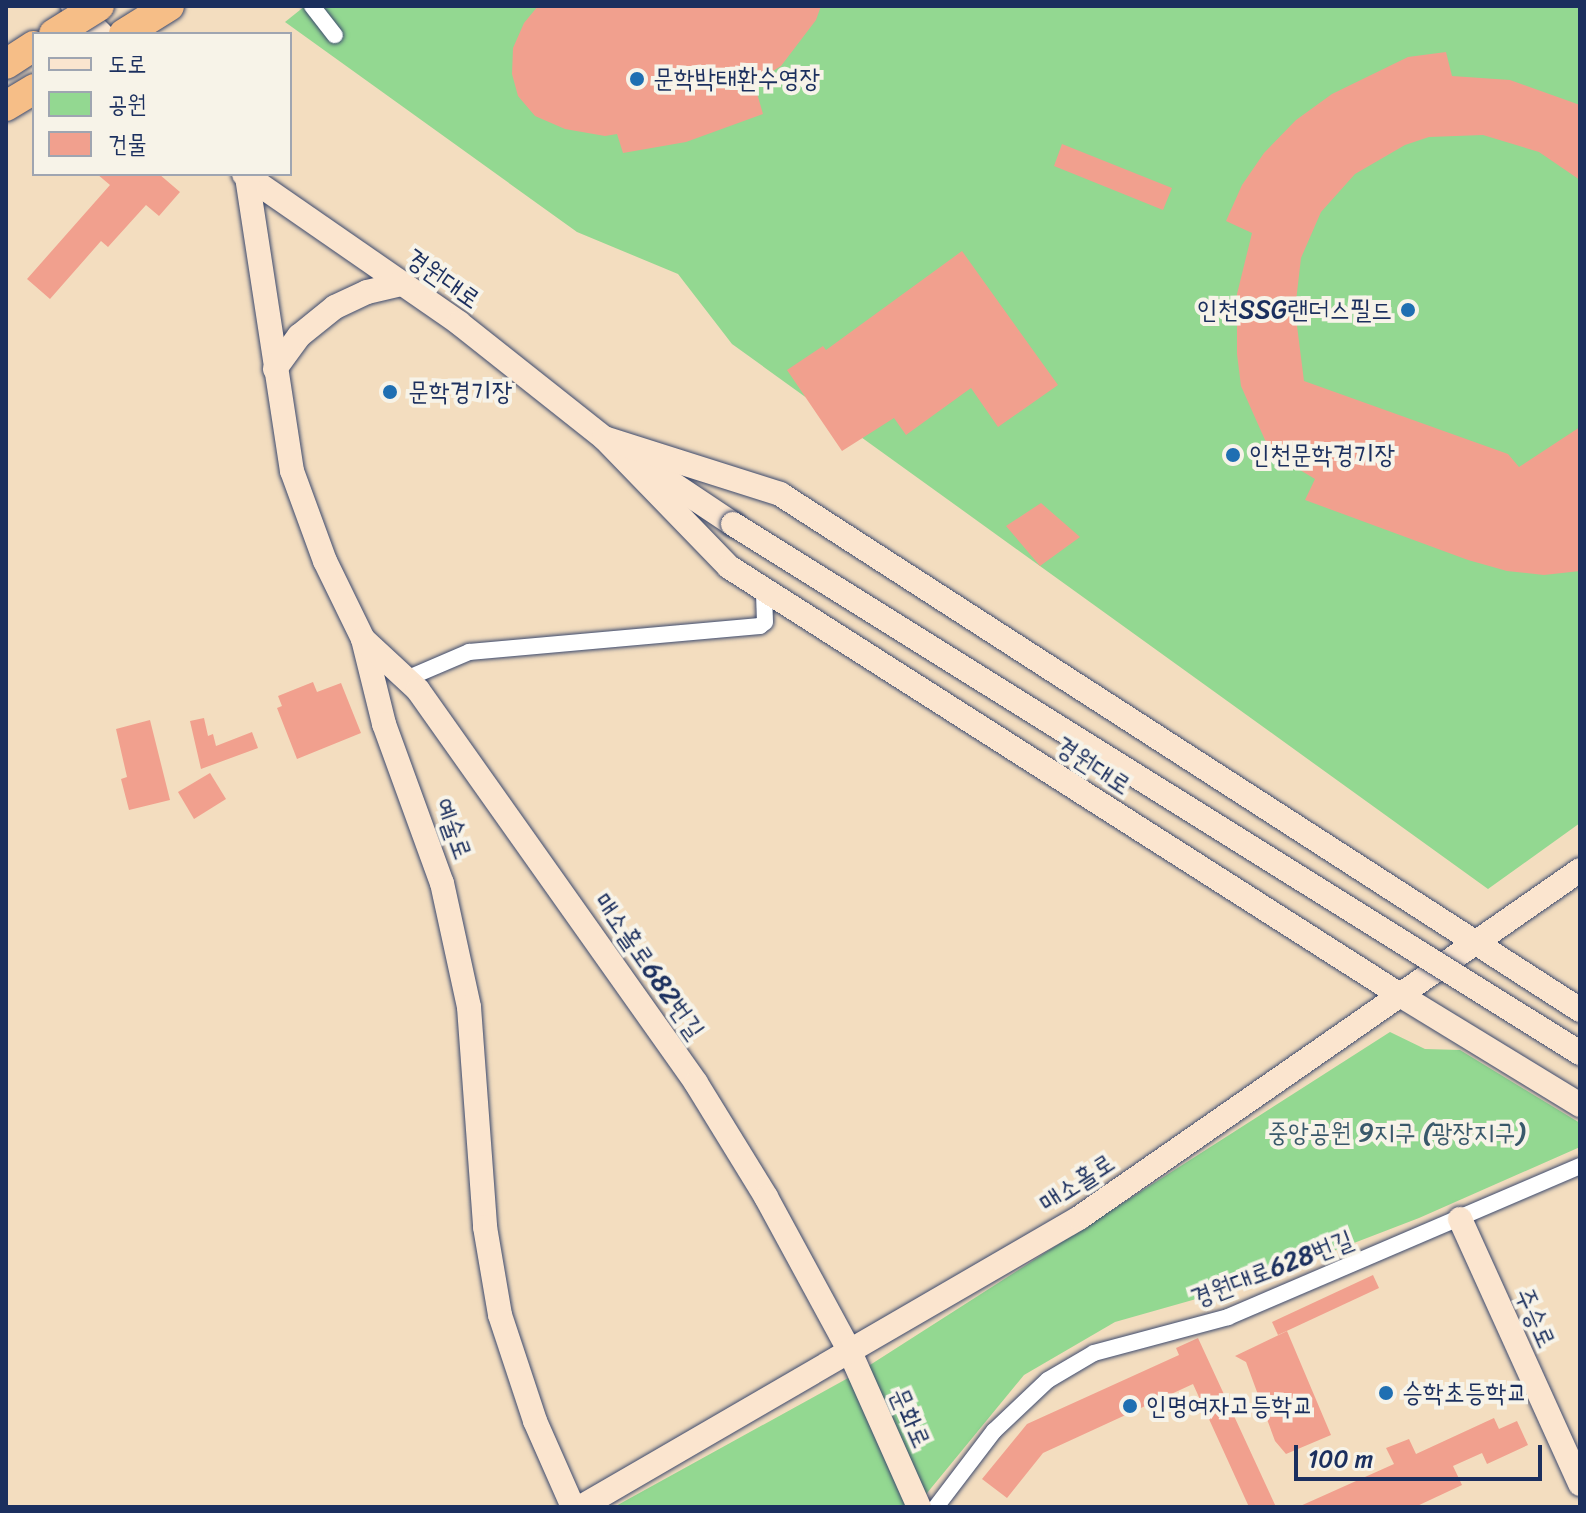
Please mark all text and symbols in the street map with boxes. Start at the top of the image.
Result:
legend [32,32,292,176]
text: 도로 [108,43,147,85]
place label: 문학박태환수영장 [653,63,820,95]
marker: 문학박태환수영장 [628,70,646,88]
text: 공원 [108,83,147,125]
text: 건물 [108,123,147,165]
street label: 경원대로 [400,242,486,316]
place label: 인천SSG랜더스필드 [1197,294,1392,326]
marker: 인천SSG랜더스필드 [1399,301,1417,319]
place label: 문학경기장 [408,376,513,408]
marker: 문학경기장 [379,381,401,403]
place label: 인천문학경기장 [1249,439,1395,471]
marker: 인천문학경기장 [1224,446,1242,464]
street label: 경원대로 [1049,730,1137,802]
street label: 예술로 [428,794,478,864]
street label: 매소홀로682번길 [587,887,711,1045]
park label: 중앙공원 9지구 (광장지구) [1267,1117,1525,1149]
street label: 매소홀로 [1033,1147,1121,1219]
street label: 경원대로628번길 [1187,1224,1357,1314]
street label: 주승로 [1508,1283,1562,1353]
place label: 승학초등학교 [1402,1377,1528,1409]
street label: 문화로 [883,1383,937,1453]
marker: 승학초등학교 [1377,1384,1395,1402]
place label: 인명여자고등학교 [1146,1390,1313,1422]
marker: 인명여자고등학교 [1121,1397,1139,1415]
scale bar [1298,1429,1546,1479]
text: 100 m [1308,1438,1373,1480]

